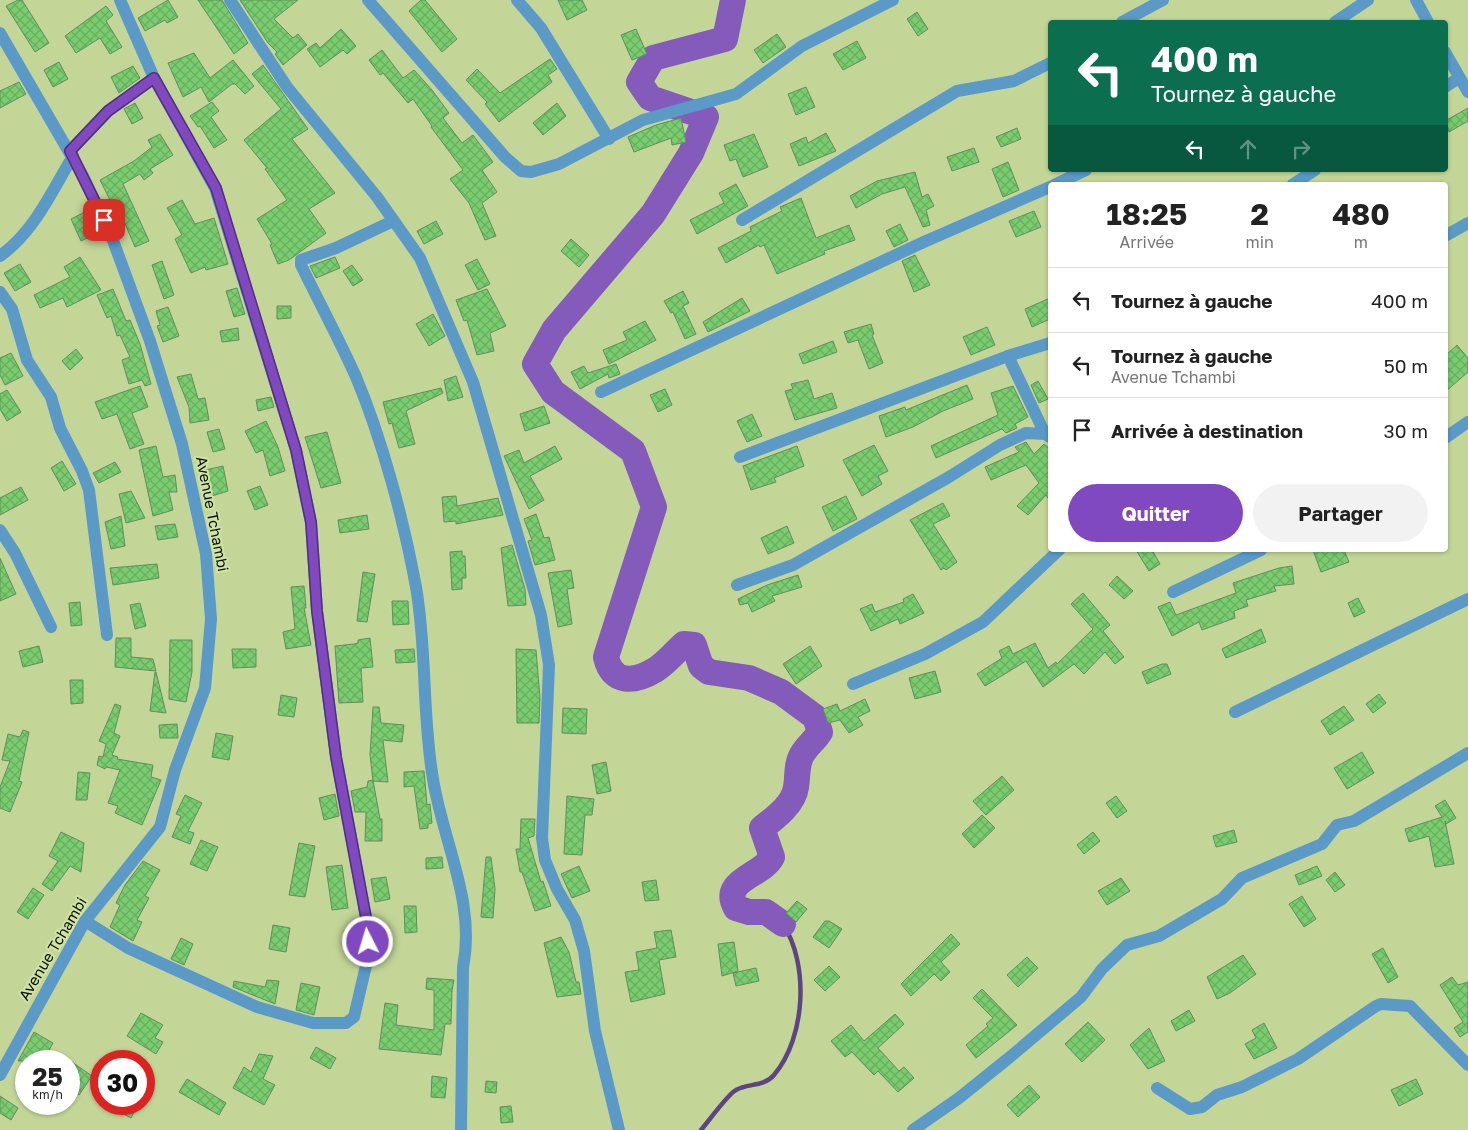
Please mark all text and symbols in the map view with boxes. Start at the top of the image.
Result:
text: 400 m [1151,38,1258,80]
icon: left [1068,40,1133,105]
text: Tournez à gauche [1151,80,1336,107]
icon: left [1181,135,1209,163]
icon: ahead [1234,135,1262,163]
icon: right [1287,135,1315,163]
text: 18:25 [1106,196,1187,232]
text: 2 [1251,196,1269,232]
text: 480 [1332,196,1390,232]
pin [83,199,125,241]
icon: arrive [90,206,118,234]
text: Arrivée [1119,232,1174,252]
text: min [1246,232,1274,252]
text: m [1354,232,1368,252]
icon: left [1068,286,1096,314]
text: Tournez à gauche [1111,289,1272,312]
text: 400 m [1371,289,1428,312]
text: Tournez à gauche [1111,344,1272,367]
icon: left [1068,351,1096,379]
text: 50 m [1384,354,1428,377]
text: Avenue Tchambi [1111,367,1236,387]
icon: arrive [1068,416,1096,444]
text: Arrivée à destination [1111,419,1303,442]
text: 30 m [1384,419,1428,442]
street label: Avenue Tchambi [193,455,233,573]
button: Quitter [1068,484,1243,542]
button: Partager [1253,484,1428,542]
street label: Avenue Tchambi [14,894,90,1003]
position arrow [341,915,393,967]
speed limit sign: 30 [90,1050,155,1115]
text: 25 [32,1061,63,1092]
text: km/h [32,1087,63,1102]

